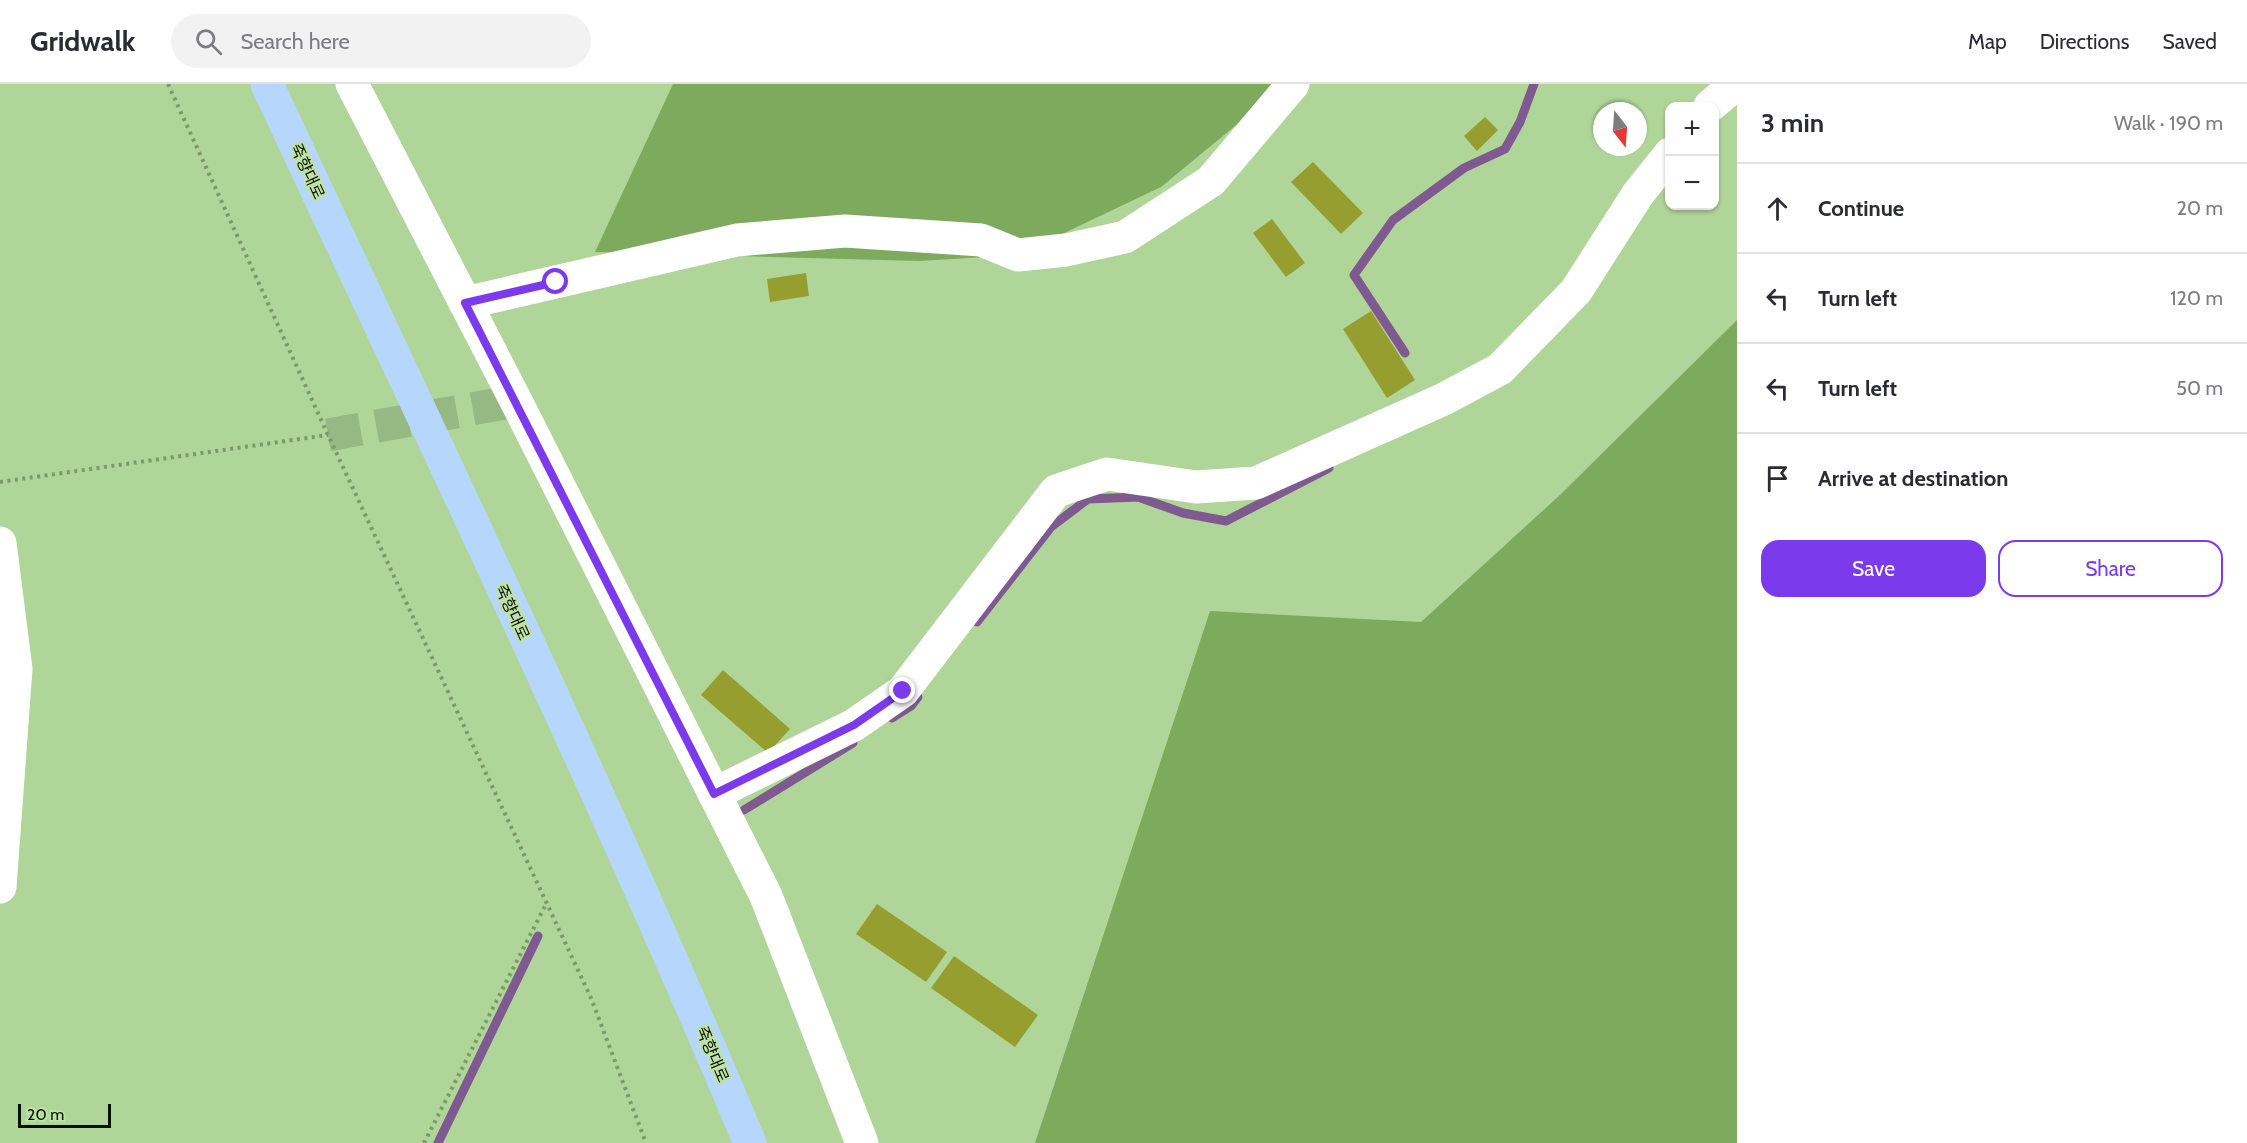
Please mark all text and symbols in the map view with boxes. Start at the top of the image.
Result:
search box [171,14,591,68]
text: Gridwalk [30,24,135,58]
icon: search [192,25,225,58]
text: Search here [240,28,350,55]
text: Map [1968,29,2007,54]
text: Directions [2040,29,2129,54]
text: Saved [2162,29,2217,54]
north arrow [1593,102,1647,156]
map controls [1665,102,1719,210]
button: + [1665,102,1719,156]
text: 3 min [1761,107,1824,139]
text: Walk · 190 m [2114,111,2223,135]
street label: 죽향대로 [286,141,329,202]
button: − [1665,156,1719,210]
icon: ahead [1761,192,1794,225]
text: Continue [1818,195,1904,222]
text: 20 m [2177,196,2223,220]
route start [542,268,568,294]
icon: left [1761,282,1794,315]
text: Turn left [1818,285,1897,312]
text: 120 m [2170,286,2223,310]
icon: left [1761,372,1794,405]
text: Turn left [1818,375,1897,402]
text: 50 m [2176,376,2223,400]
icon: arrive [1761,462,1794,495]
text: Arrive at destination [1818,465,2008,492]
button: Save [1761,540,1986,597]
button: Share [1998,540,2223,597]
street label: 죽향대로 [491,582,534,643]
route end [889,677,915,703]
street label: 죽향대로 [692,1023,733,1085]
scale bar [18,1101,111,1128]
text: 20 m [27,1105,64,1124]

